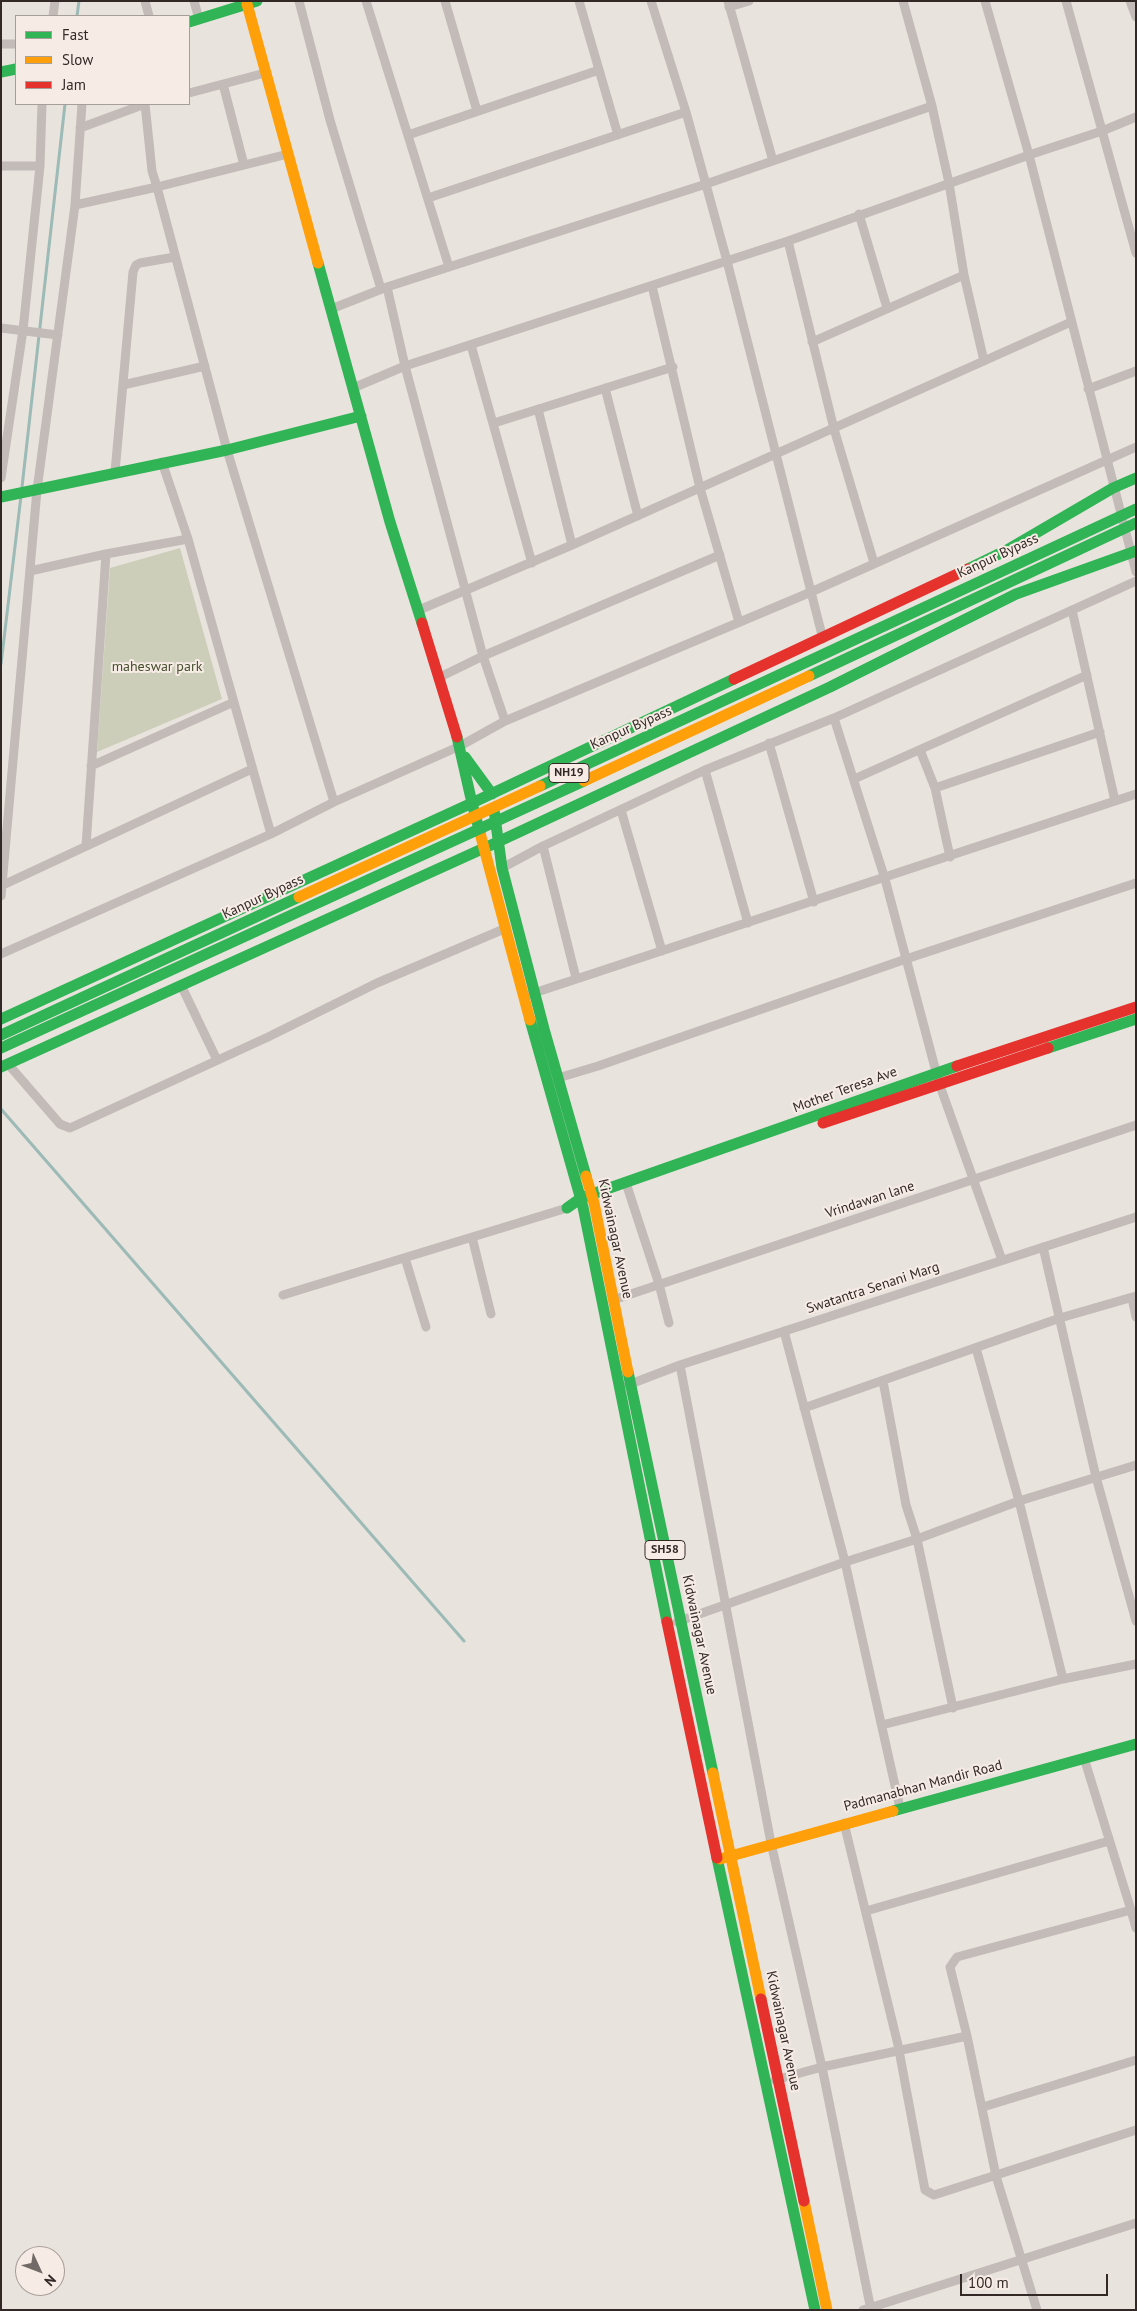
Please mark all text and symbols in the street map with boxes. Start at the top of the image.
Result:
legend [15,15,190,105]
text: Fast [62,25,89,44]
text: Slow [62,50,93,69]
text: Jam [62,75,86,94]
street label: Kanpur Bypass [955,530,1041,582]
park label: maheswar park [112,659,202,675]
street label: Kanpur Bypass [588,703,674,753]
road number: NH19 [549,764,589,782]
street label: Kanpur Bypass [220,871,306,923]
street label: Mother Teresa Ave [791,1063,899,1117]
street label: Kidwainagar Avenue [594,1178,636,1300]
street label: Vrindawan lane [823,1178,917,1222]
street label: Swatantra Senani Marg [804,1259,942,1317]
road number: SH58 [645,1540,685,1560]
street label: Kidwainagar Avenue [678,1574,720,1696]
street label: Padmanabhan Mandir Road [842,1757,1004,1815]
street label: Kidwainagar Avenue [762,1970,804,2092]
north arrow [15,2246,65,2296]
scale bar [962,2264,1110,2296]
text: N [41,2271,60,2290]
text: 100 m [968,2273,1009,2292]

